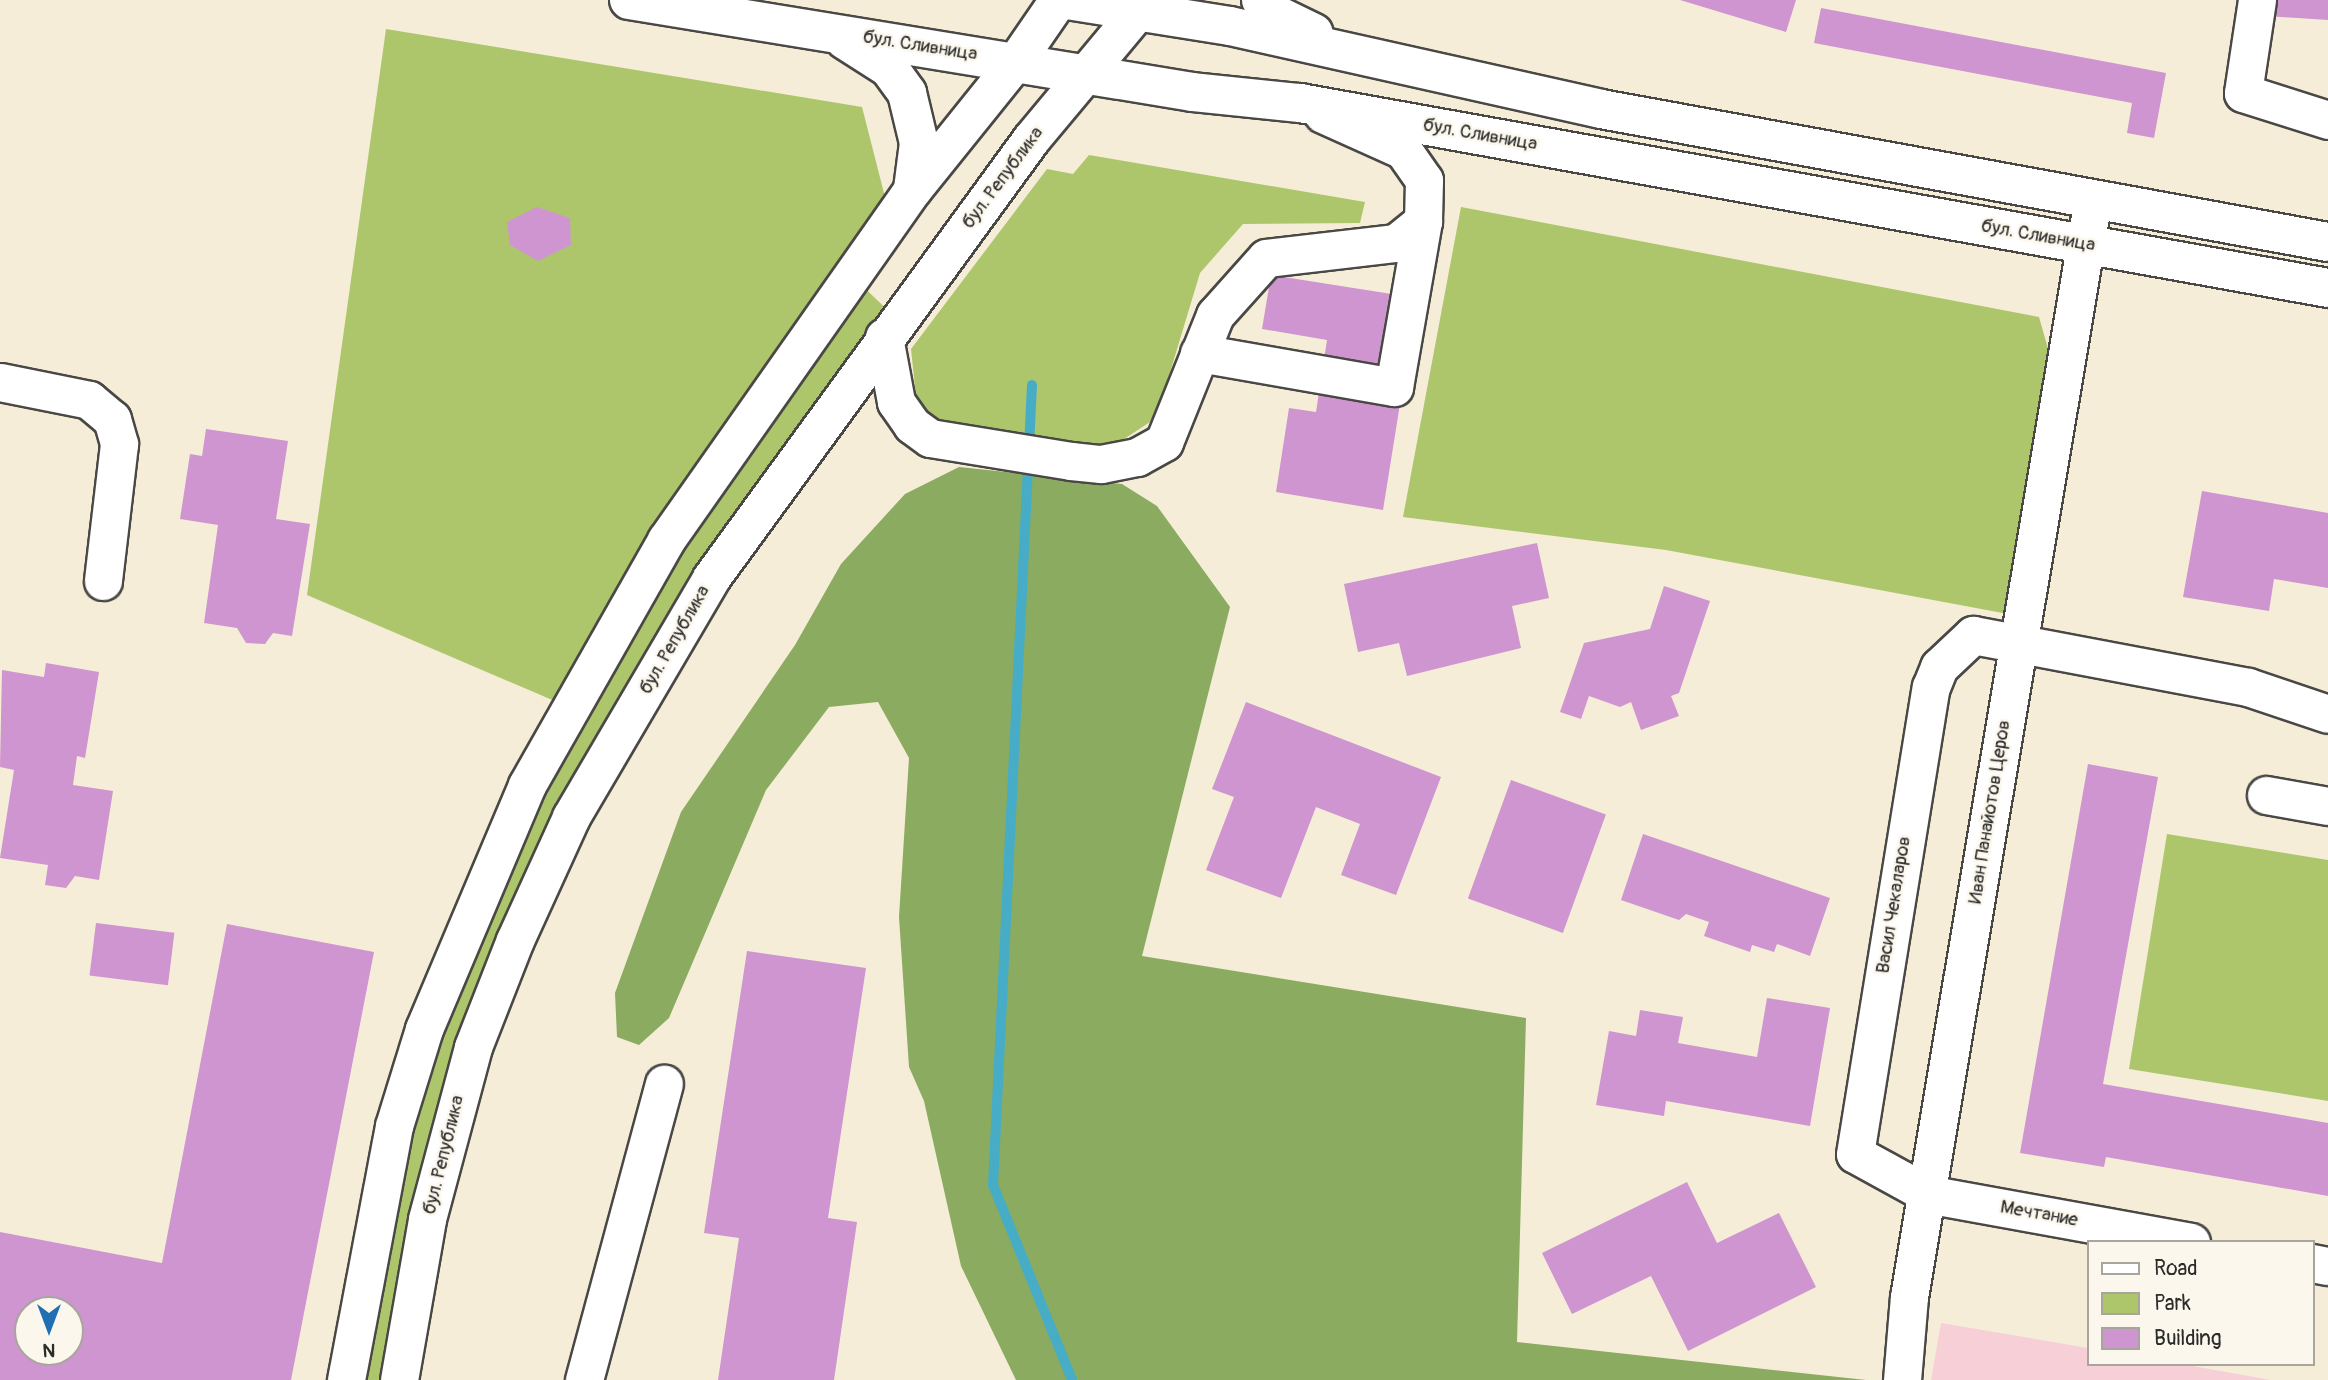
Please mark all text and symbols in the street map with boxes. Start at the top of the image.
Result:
street label: бул. Сливница [861,26,979,66]
street label: бул. Сливница [1421,114,1539,156]
street label: бул. Република [957,122,1049,234]
street label: бул. Сливница [1979,215,2097,257]
street label: бул. Република [635,582,715,698]
street label: Иван Панайотов Церов [1964,719,2016,905]
street label: Васил Чекаларов [1872,835,1916,975]
street label: бул. Република [418,1093,470,1217]
street label: Мечтание [1998,1196,2080,1232]
legend [2086,1240,2314,1366]
text: Road [2154,1255,2198,1282]
text: Park [2154,1290,2191,1317]
north arrow [14,1296,84,1366]
text: Building [2154,1325,2221,1352]
text: N [43,1338,55,1362]

